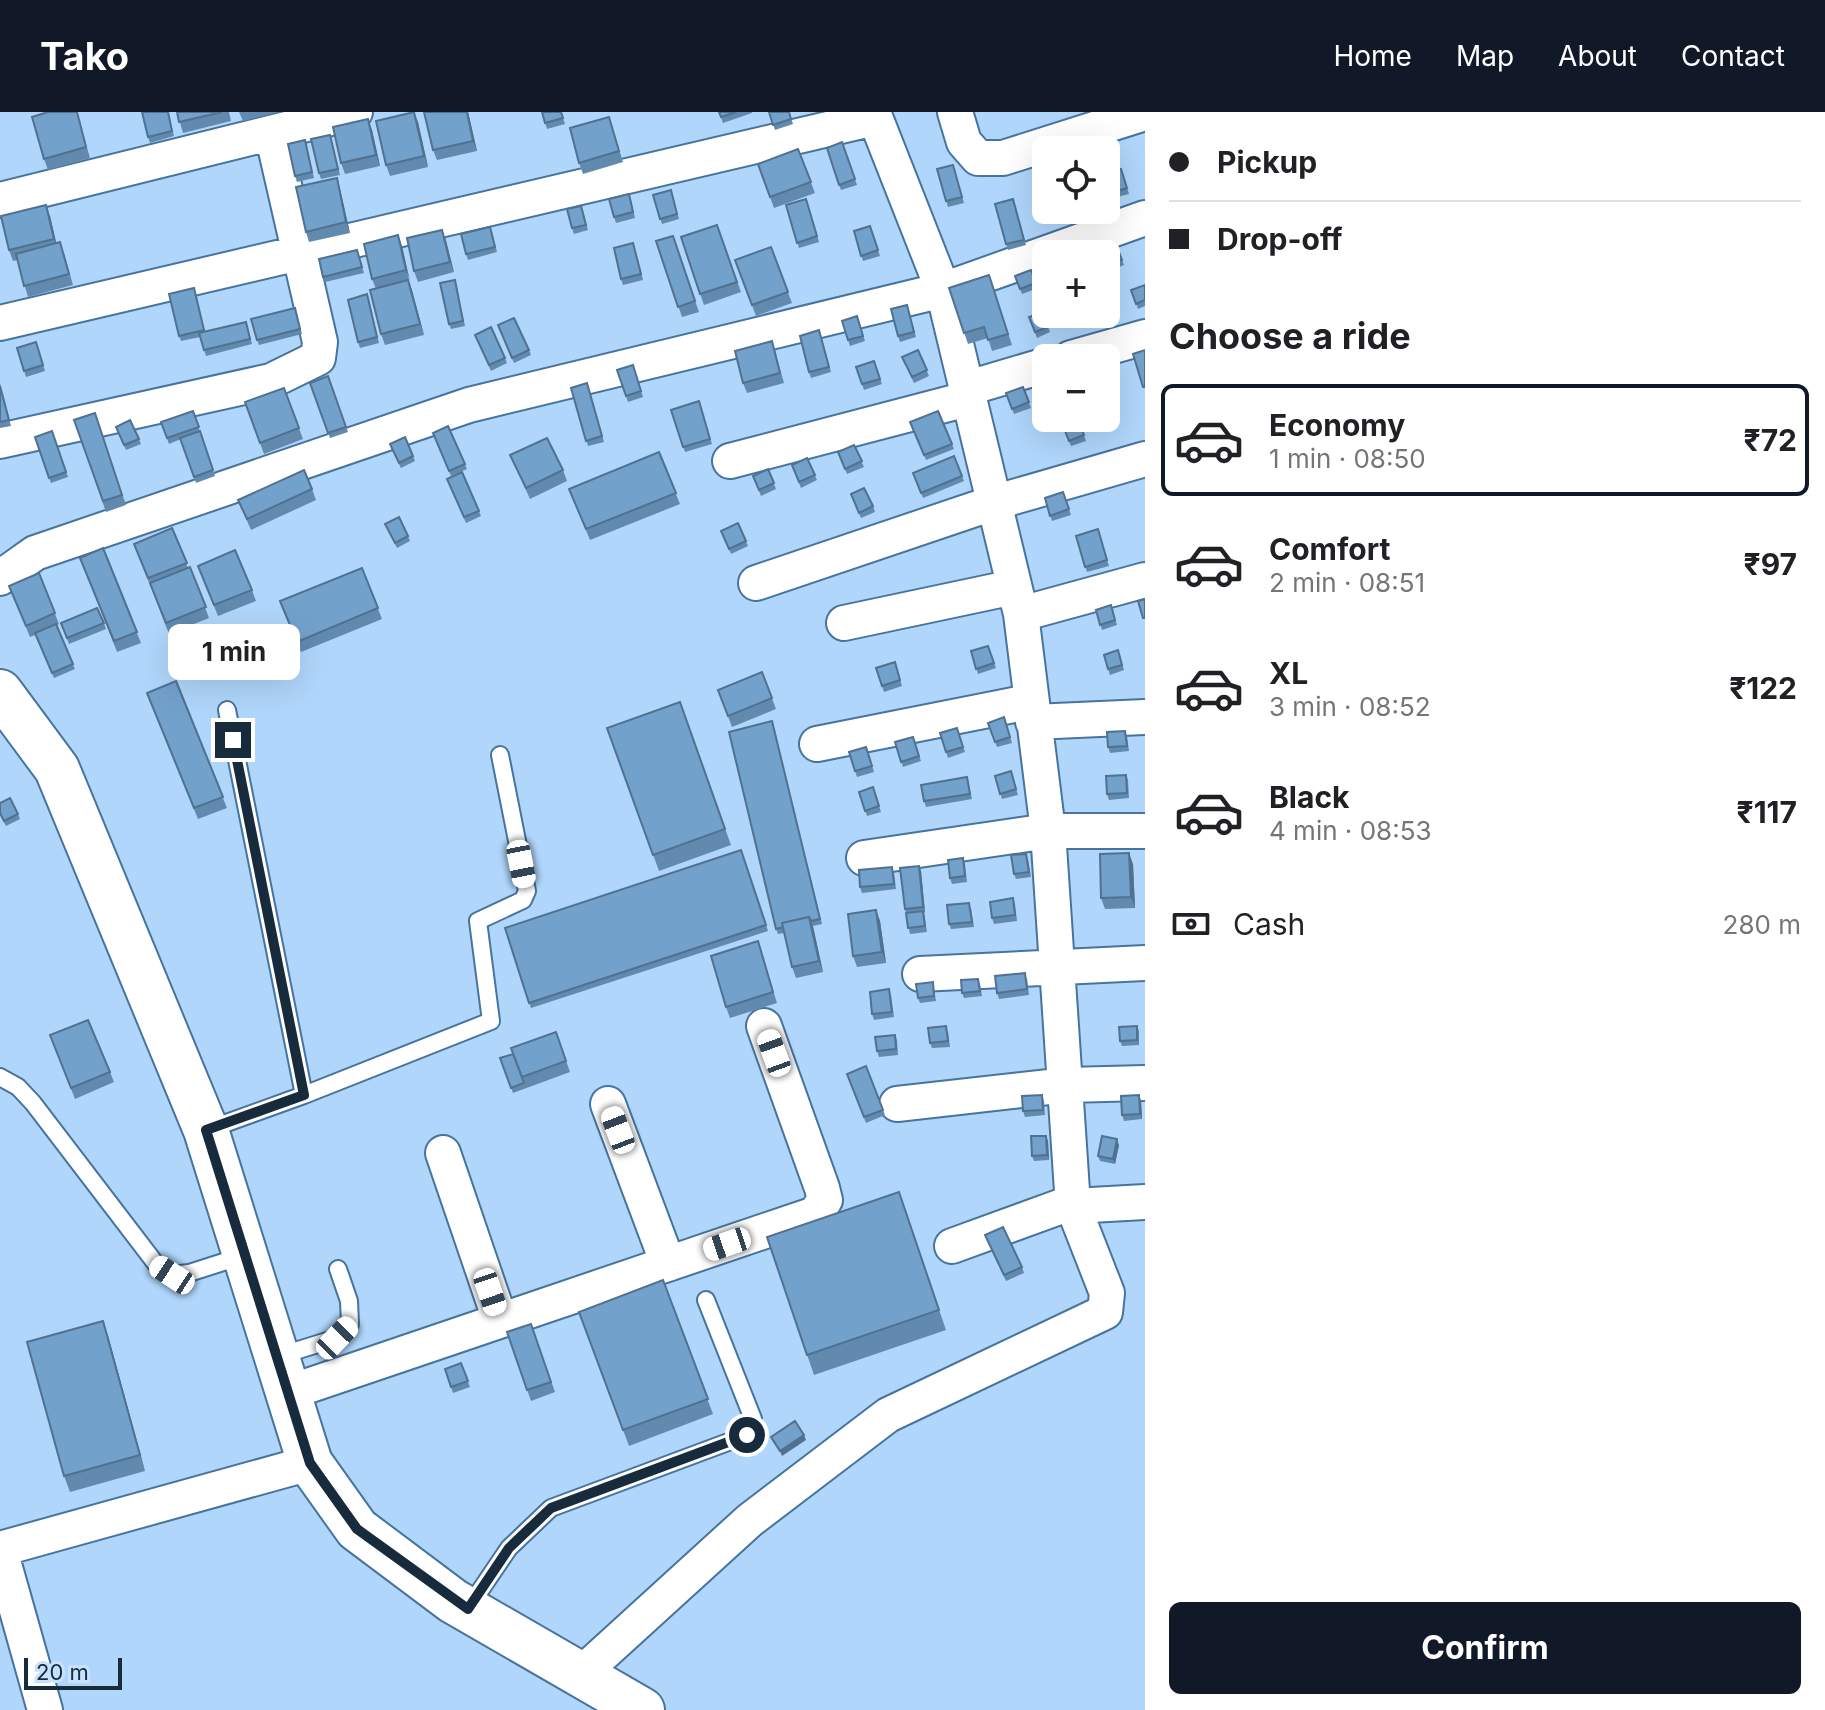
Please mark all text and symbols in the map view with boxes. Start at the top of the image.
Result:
text: Tako [40,33,129,79]
text: Home [1333,39,1412,73]
text: Map [1456,39,1514,73]
text: About [1558,39,1637,73]
text: Contact [1681,39,1785,73]
map controls [1032,136,1120,432]
button: locate [1032,136,1120,224]
text: Pickup [1217,144,1317,180]
text: Drop-off [1217,221,1343,257]
button: + [1032,240,1120,328]
text: Choose a ride [1169,314,1411,358]
button: − [1032,344,1120,432]
icon: car [1173,404,1245,476]
text: Economy [1269,407,1405,443]
text: ₹72 [1744,422,1797,458]
text: 1 min · 08:50 [1269,443,1426,474]
icon: car [1173,528,1245,600]
text: Comfort [1269,531,1390,567]
text: ₹97 [1744,546,1797,582]
text: 2 min · 08:51 [1269,567,1425,598]
callout: 1 min [167,624,299,680]
text: 1 min [202,636,266,667]
icon: car [1173,652,1245,724]
text: XL [1269,655,1308,691]
text: ₹122 [1729,670,1797,706]
text: 3 min · 08:52 [1269,691,1431,722]
route end [215,722,251,758]
icon: car [1173,776,1245,848]
text: Black [1269,779,1349,815]
text: ₹117 [1737,794,1797,830]
text: 4 min · 08:53 [1269,815,1432,846]
car [505,838,537,890]
icon: cash [1169,902,1213,946]
text: Cash [1233,906,1305,942]
text: 280 m [1723,909,1801,940]
car [755,1026,793,1080]
car [598,1103,638,1157]
car [700,1225,754,1263]
car [145,1252,199,1298]
car [471,1265,509,1319]
car [312,1312,362,1364]
route start [729,1417,765,1453]
button: Confirm [1169,1602,1801,1694]
scale bar [24,1654,122,1690]
text: 20 m [36,1659,89,1685]

